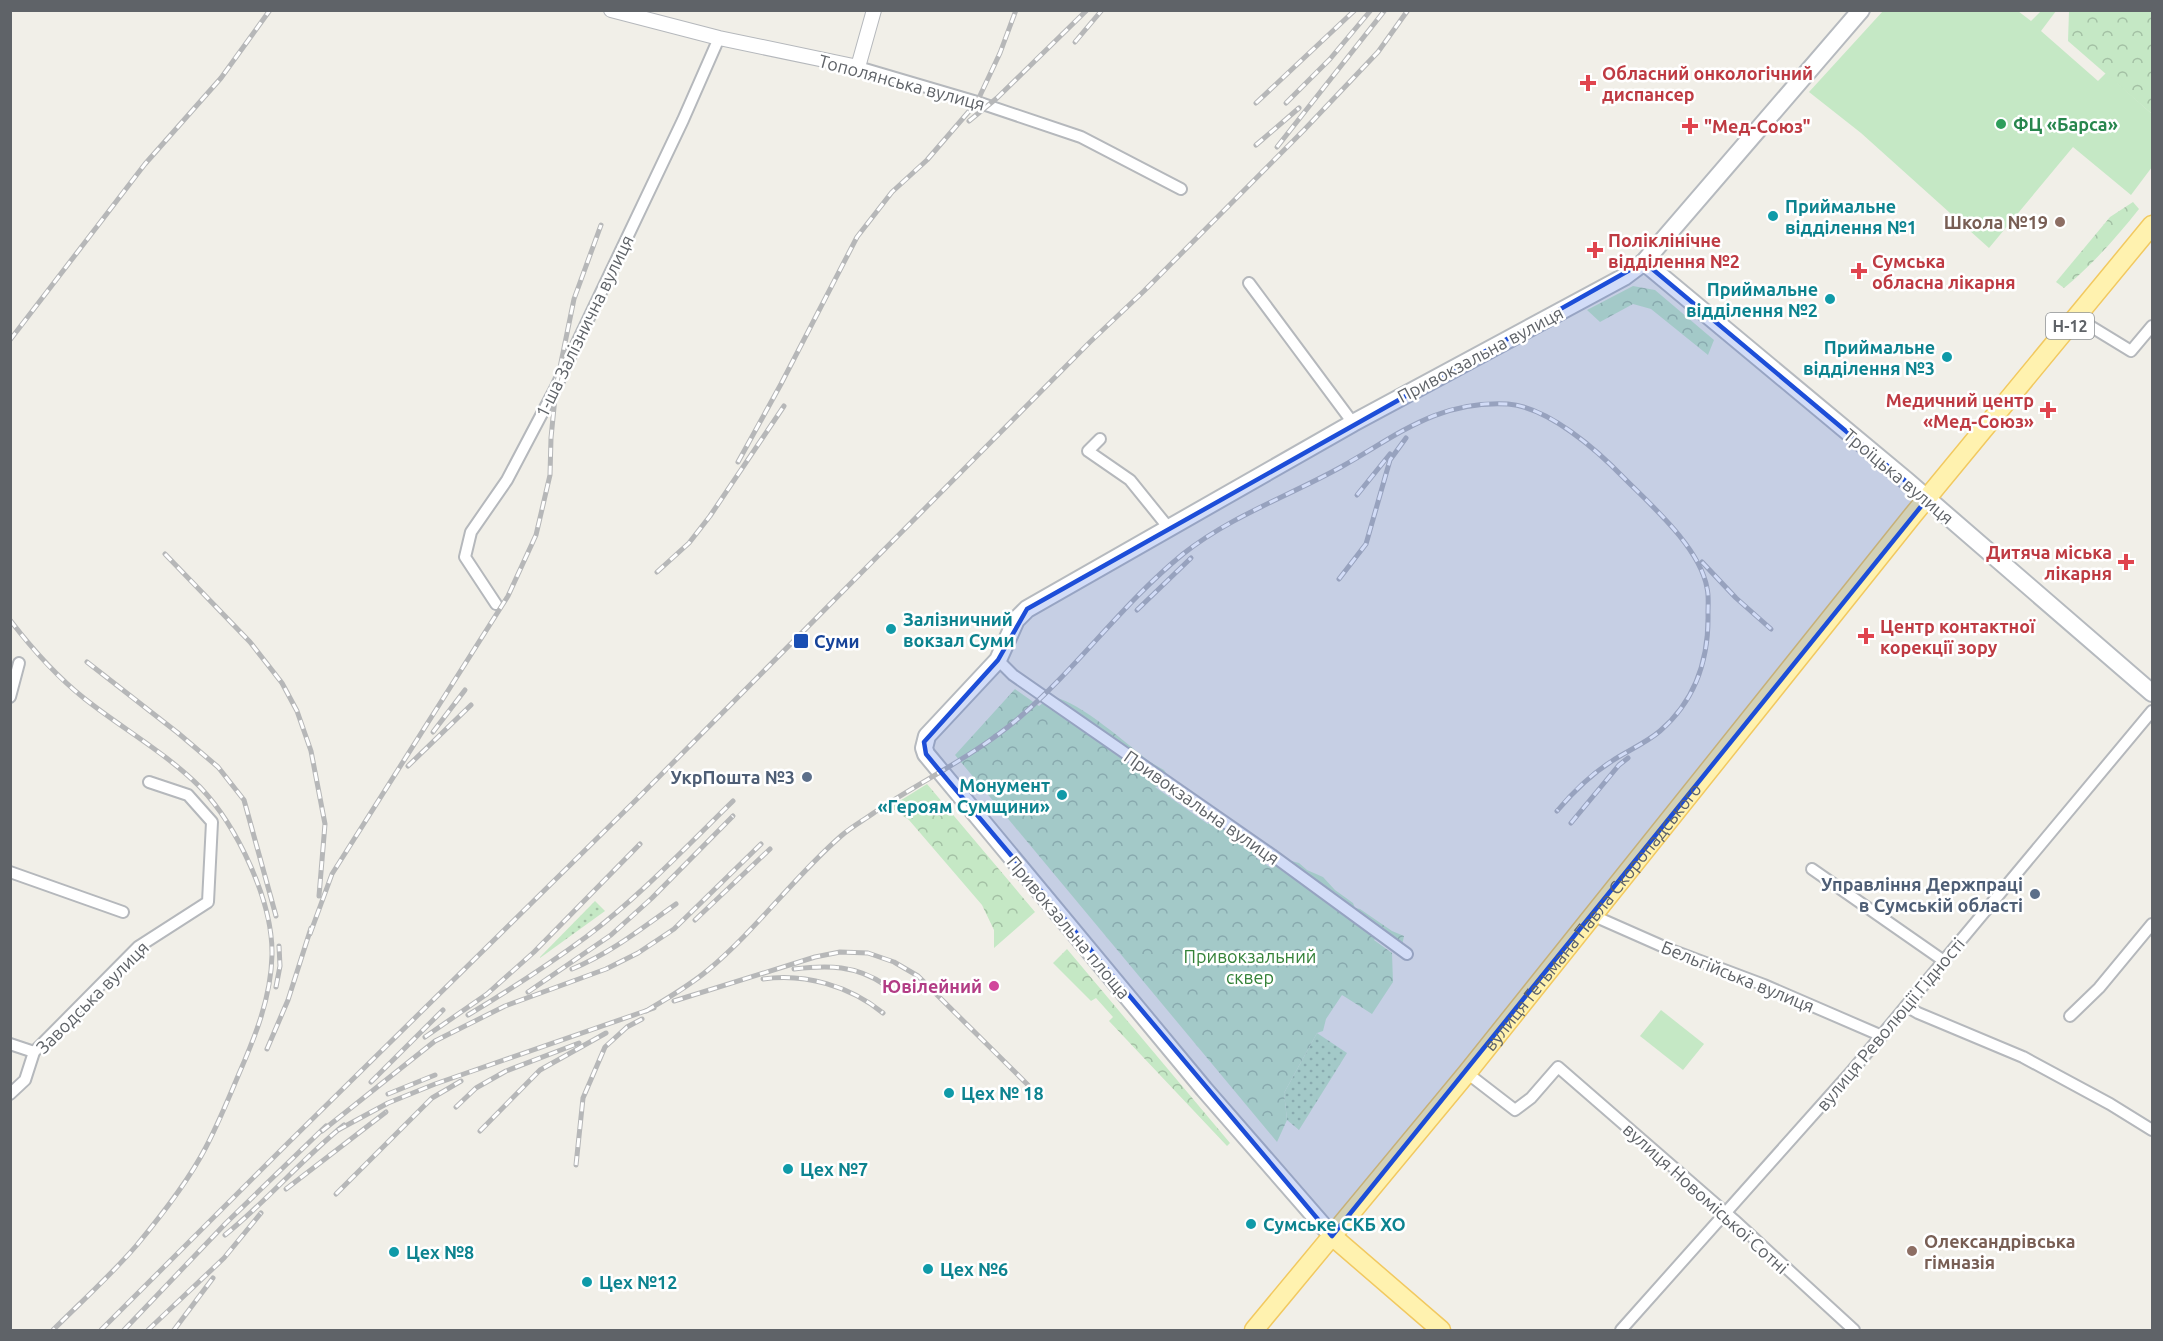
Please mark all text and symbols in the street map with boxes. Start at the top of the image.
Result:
street label: Тополянська вулиця [817,50,987,114]
place label: Обласний онкологічний диспансер [1602,63,1813,104]
marker: Обласний онкологічний диспансер [1579,74,1597,92]
place label: ФЦ «Барса» [2013,114,2118,134]
place label: "Мед-Союз" [1704,116,1811,136]
marker: "Мед-Союз" [1681,117,1699,135]
marker: ФЦ «Барса» [1994,117,2008,131]
place label: Приймальне відділення №1 [1785,196,1917,237]
marker: Приймальне відділення №1 [1766,209,1780,223]
place label: Школа №19 [1944,212,2048,232]
marker: Школа №19 [2053,215,2067,229]
place label: Поліклінічне відділення №2 [1608,230,1740,271]
street label: 1-ша Залізнична вулиця [531,232,637,420]
marker: Поліклінічне відділення №2 [1586,241,1604,259]
place label: Сумська обласна лікарня [1872,251,2016,292]
marker: Сумська обласна лікарня [1850,262,1868,280]
place label: Приймальне відділення №2 [1686,279,1818,320]
marker: Приймальне відділення №2 [1823,292,1837,306]
street label: Привокзальна вулиця [1394,302,1566,406]
road number: Н-12 [2046,313,2094,339]
place label: Приймальне відділення №3 [1803,337,1935,378]
marker: Приймальне відділення №3 [1940,350,1954,364]
place label: Медичний центр «Мед-Союз» [1886,390,2034,431]
marker: Медичний центр «Мед-Союз» [2039,401,2057,419]
street label: Троїцька вулиця [1840,424,1958,528]
place label: Дитяча міська лікарня [1986,542,2112,583]
marker: Дитяча міська лікарня [2117,553,2135,571]
place label: Залізничний вокзал Суми [903,609,1014,650]
place label: Центр контактної корекції зору [1880,616,2036,657]
marker: Залізничний вокзал Суми [884,622,898,636]
marker: Центр контактної корекції зору [1857,627,1875,645]
place label: Суми [814,631,860,651]
marker: Суми [792,632,810,650]
street label: Привокзальна вулиця [1121,746,1283,868]
place label: УкрПошта №3 [670,767,795,787]
marker: УкрПошта №3 [800,770,814,784]
place label: Монумент «Героям Сумщини» [877,775,1050,816]
street label: вулиця Гетьмана Павла Скоропадського [1479,779,1705,1054]
marker: Монумент «Героям Сумщини» [1055,788,1069,802]
street label: Привокзальна площа [1003,851,1135,1003]
place label: Управління Держпраці в Сумській області [1821,874,2023,915]
marker: Управління Держпраці в Сумській області [2028,887,2042,901]
street label: вулиця Революції Гідності [1812,934,1968,1114]
street label: Бельгійська вулиця [1659,936,1817,1016]
street label: Заводська вулиця [32,937,152,1057]
park label: Привокзальний сквер [1184,946,1316,987]
place label: Ювілейний [882,976,982,996]
marker: Ювілейний [987,979,1001,993]
place label: Цех № 18 [961,1083,1044,1103]
marker: Цех № 18 [942,1086,956,1100]
street label: вулиця Новоміської Сотні [1619,1119,1793,1277]
place label: Цех №7 [800,1159,868,1179]
marker: Цех №7 [781,1162,795,1176]
place label: Сумське СКБ ХО [1263,1214,1406,1234]
marker: Сумське СКБ ХО [1244,1217,1258,1231]
place label: Олександрівська гімназія [1924,1231,2076,1272]
place label: Цех №8 [406,1242,474,1262]
marker: Олександрівська гімназія [1905,1244,1919,1258]
marker: Цех №8 [387,1245,401,1259]
place label: Цех №6 [940,1259,1008,1279]
marker: Цех №6 [921,1262,935,1276]
place label: Цех №12 [599,1272,677,1292]
marker: Цех №12 [580,1275,594,1289]

